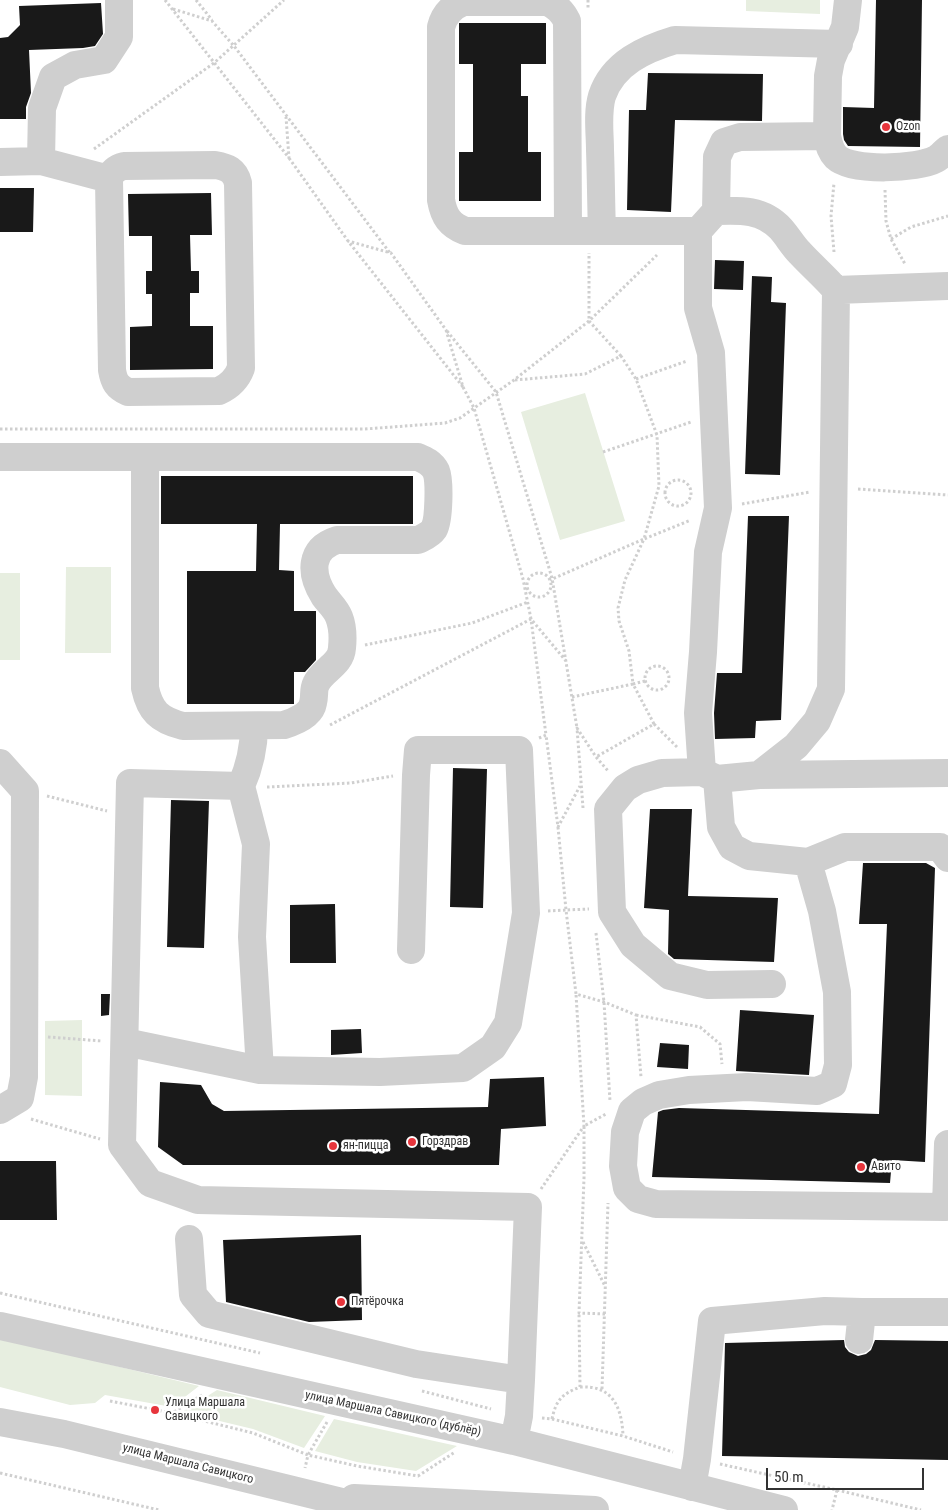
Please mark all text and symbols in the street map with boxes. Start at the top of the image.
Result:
place label: Ozon [896,120,920,134]
marker: Ozon [880,121,892,133]
place label: Горздрав [422,1135,468,1149]
marker: Горздрав [406,1136,418,1148]
place label: ян-пицца [343,1139,388,1153]
marker: ян-пицца [327,1140,339,1152]
place label: Авито [871,1160,901,1174]
marker: Авито [855,1161,867,1173]
place label: Пятёрочка [351,1295,404,1309]
marker: Пятёрочка [335,1296,347,1308]
street label: улица Маршала Савицкого (дублёр) [304,1388,482,1440]
place label: Улица Маршала Савицкого [165,1396,245,1424]
marker: Улица Маршала Савицкого [149,1404,161,1416]
street label: улица Маршала Савицкого [121,1441,255,1487]
scale bar [768,1458,926,1490]
text: 50 m [774,1468,804,1486]

